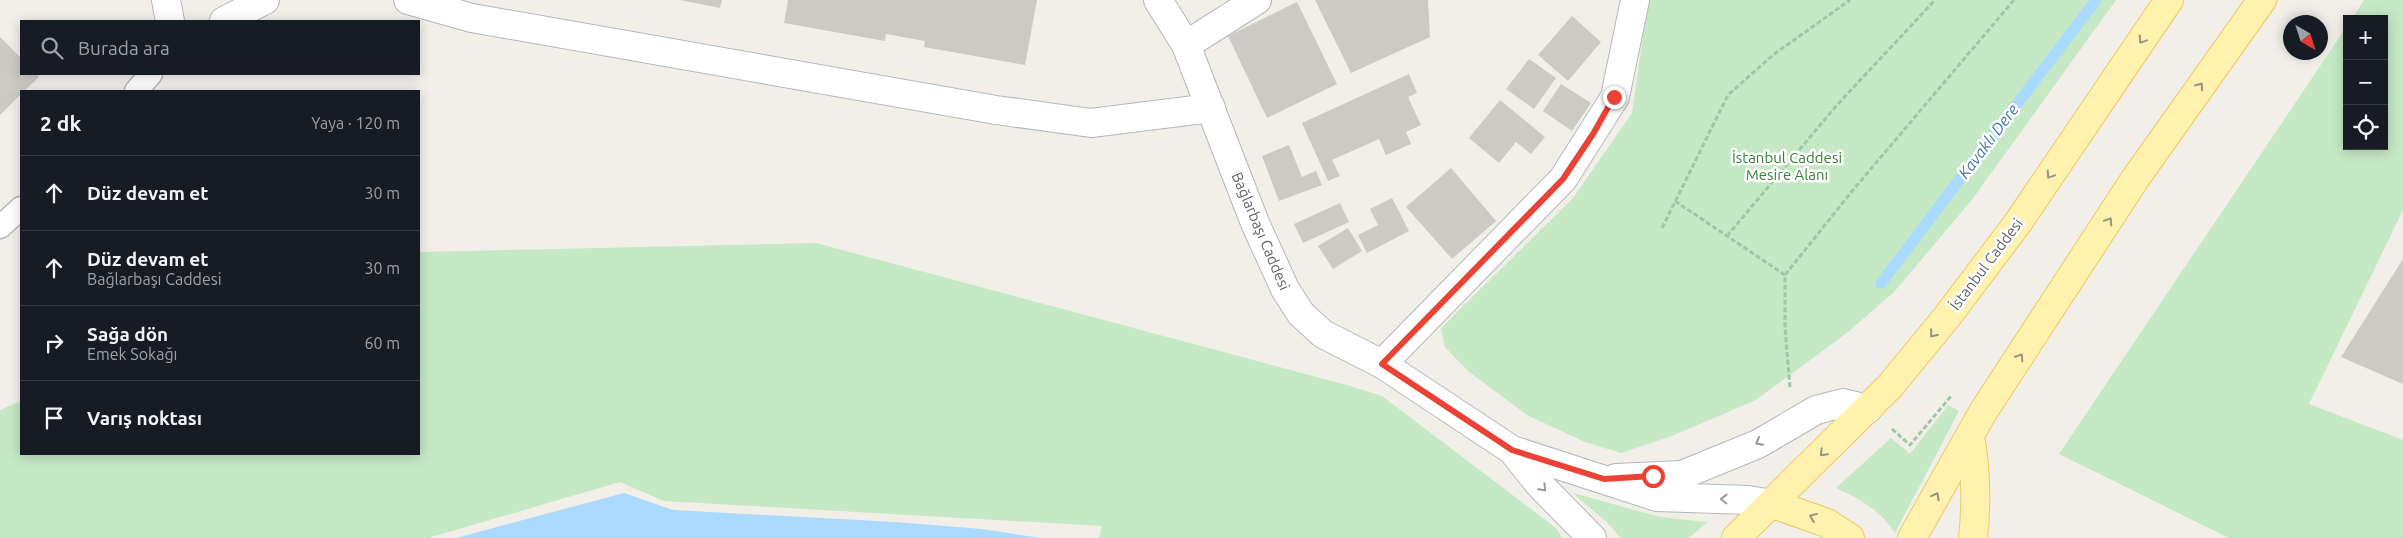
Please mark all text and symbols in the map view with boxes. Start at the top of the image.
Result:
north arrow [2283,15,2328,60]
map controls [2343,15,2388,150]
button: + [2343,15,2388,60]
search box [20,20,420,75]
icon: search [38,34,66,62]
one-way arrow [2139,35,2148,44]
text: Burada ara [78,37,170,59]
button: − [2343,60,2388,105]
one-way arrow [2194,83,2203,92]
route end [1603,86,1626,109]
water label: Kavaklı Dere [1954,100,2022,182]
button: locate [2343,105,2388,150]
text: 2 dk [40,111,81,135]
text: Yaya · 120 m [311,114,400,132]
park label: İstanbul Caddesi Mesire Alanı [1732,149,1842,183]
street label: Bağlarbaşı Caddesi [1229,170,1293,292]
one-way arrow [2047,170,2057,179]
icon: ahead [40,179,68,207]
text: Düz devam et [87,182,208,204]
text: 30 m [364,184,400,202]
street label: İstanbul Caddesi [1946,215,2026,313]
one-way arrow [2102,217,2112,226]
text: Düz devam et [87,248,208,270]
icon: ahead [40,254,68,282]
text: 30 m [364,259,400,277]
text: Bağlarbaşı Caddesi [87,270,222,288]
text: Sağa dön [87,323,168,345]
one-way arrow [1930,328,1939,337]
icon: right [40,329,68,357]
text: 60 m [364,334,400,352]
text: Emek Sokağı [87,345,177,363]
one-way arrow [2014,353,2023,362]
icon: arrive [40,404,68,432]
text: Varış noktası [87,407,202,429]
one-way arrow [1756,436,1765,446]
one-way arrow [1820,447,1829,456]
route start [1642,465,1665,488]
one-way arrow [1537,482,1546,491]
one-way arrow [1929,492,1939,501]
one-way arrow [1720,494,1728,504]
one-way arrow [1809,513,1818,523]

